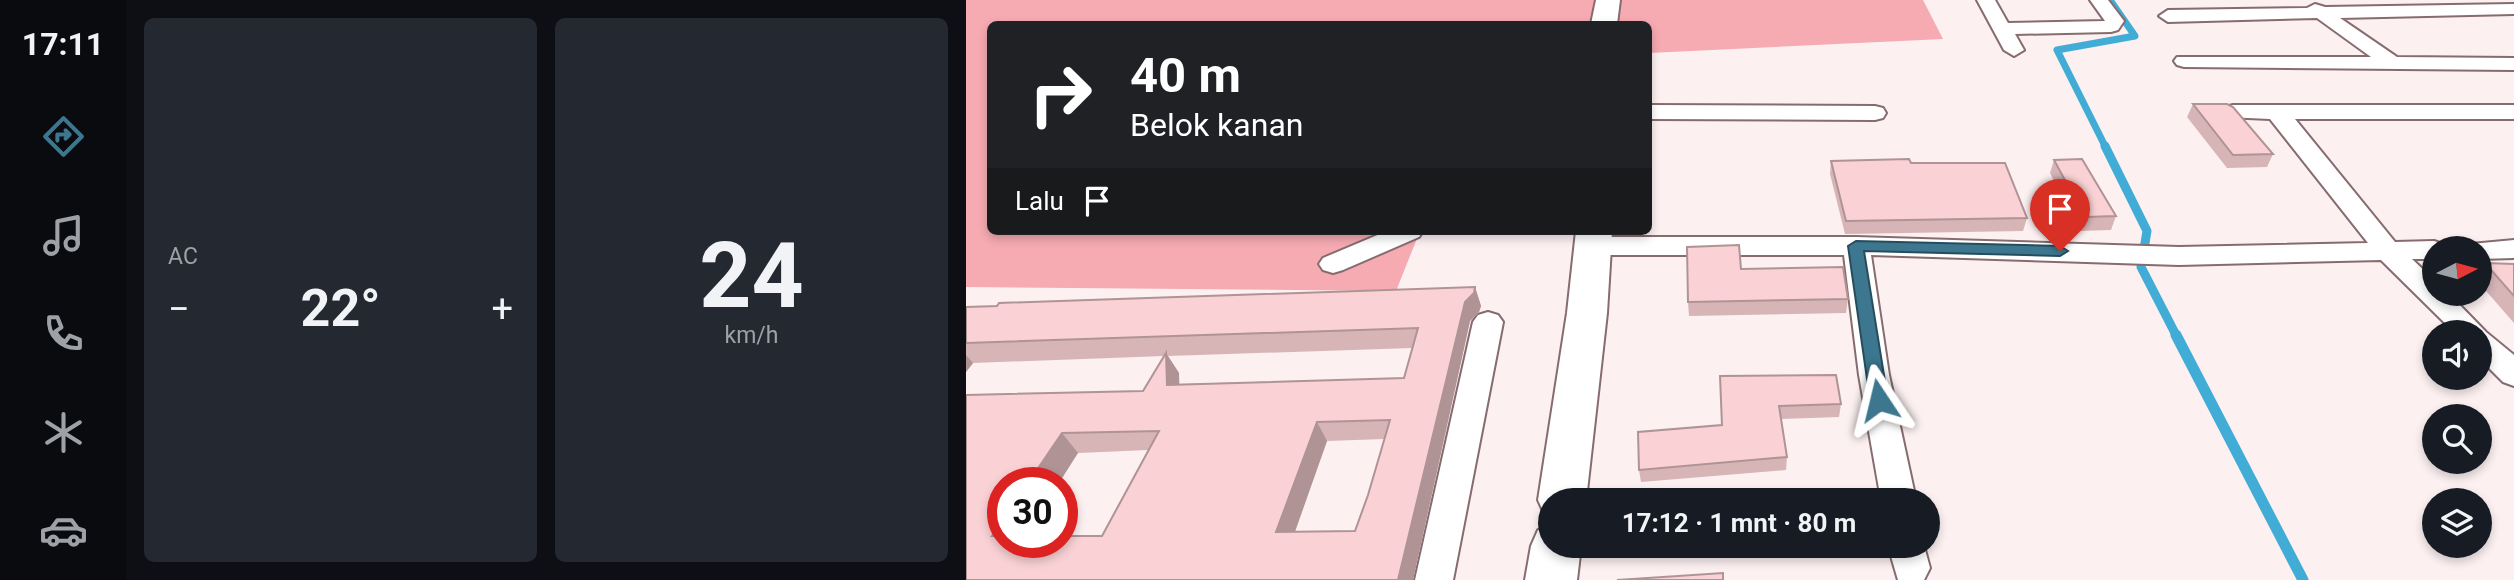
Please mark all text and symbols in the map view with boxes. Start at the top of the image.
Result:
text: 17:11 [22,25,104,63]
text: 40 m [1130,47,1241,104]
icon: right [1015,49,1106,140]
text: Belok kanan [1130,106,1303,144]
icon: directions [39,112,88,161]
pin [2030,179,2090,251]
icon: arrive [1078,182,1116,220]
text: Lalu [1015,186,1064,216]
icon: arrive [2041,190,2079,228]
icon: music [39,211,88,260]
text: 24 [699,223,804,329]
north arrow [2422,236,2492,306]
map controls [2422,236,2492,558]
text: AC [168,243,198,270]
text: 22° [301,278,381,339]
text: − [168,287,190,331]
text: + [491,287,513,331]
icon: phone [39,309,88,358]
button: sound [2422,320,2492,390]
text: km/h [725,322,779,349]
position arrow [1842,363,1916,437]
button: search [2422,404,2492,474]
icon: climate [39,408,88,457]
speed limit sign: 30 [987,467,1078,558]
button: layers [2422,488,2492,558]
icon: car [39,506,88,555]
text: 17:12 · 1 mnt · 80 m [1622,508,1856,538]

